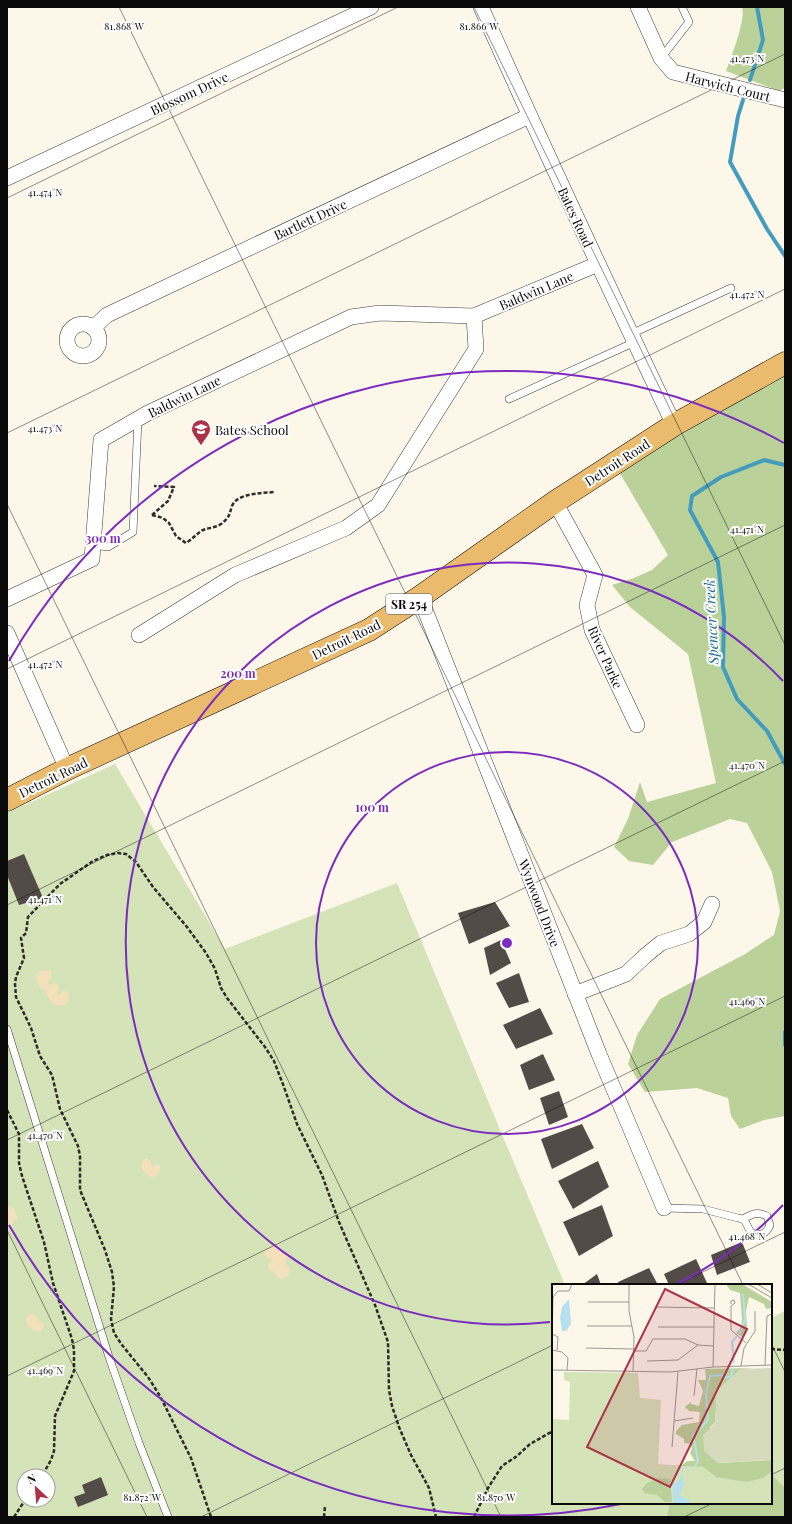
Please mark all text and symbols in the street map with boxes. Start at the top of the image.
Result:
text: 81.868°W [104,19,145,33]
text: 81.866°W [459,19,500,33]
text: 41.473°N [730,51,764,65]
street label: Blossom Drive [147,67,231,118]
street label: Harwich Court [684,67,773,105]
street label: Bates Road [555,184,597,250]
text: 41.474°N [28,185,62,199]
street label: Bartlett Drive [271,195,350,243]
street label: Baldwin Lane [496,267,576,313]
text: 41.472°N [730,287,765,301]
street label: Baldwin Lane [145,371,224,421]
school or university icon: Bates School [190,418,212,446]
text: 41.473°N [28,421,62,435]
place label: Bates School [215,421,289,438]
street label: Detroit Road [581,434,653,489]
text: 41.471°N [730,522,764,536]
text: 300 m [86,530,121,546]
water label: Spencer Creek [699,579,723,666]
road number: SR 254 [386,594,432,614]
street label: Detroit Road [309,615,383,663]
street label: River Parke [585,623,627,691]
text: 41.472°N [28,657,63,671]
text: 200 m [220,665,256,681]
street label: Detroit Road [16,753,90,801]
text: 41.470°N [729,758,765,772]
text: 100 m [355,799,389,815]
street label: Wynwood Drive [515,856,565,950]
text: 41.471°N [28,892,62,906]
centre of rings [500,936,514,950]
text: 41.469°N [729,994,765,1008]
text: 41.470°N [27,1128,63,1142]
text: 41.468°N [729,1229,765,1243]
inset map [552,1284,772,1504]
text: 41.469°N [27,1363,63,1377]
north arrow [16,1468,56,1508]
text: N [25,1470,38,1487]
text: 81.872°W [123,1490,162,1504]
text: 81.870°W [477,1490,516,1504]

